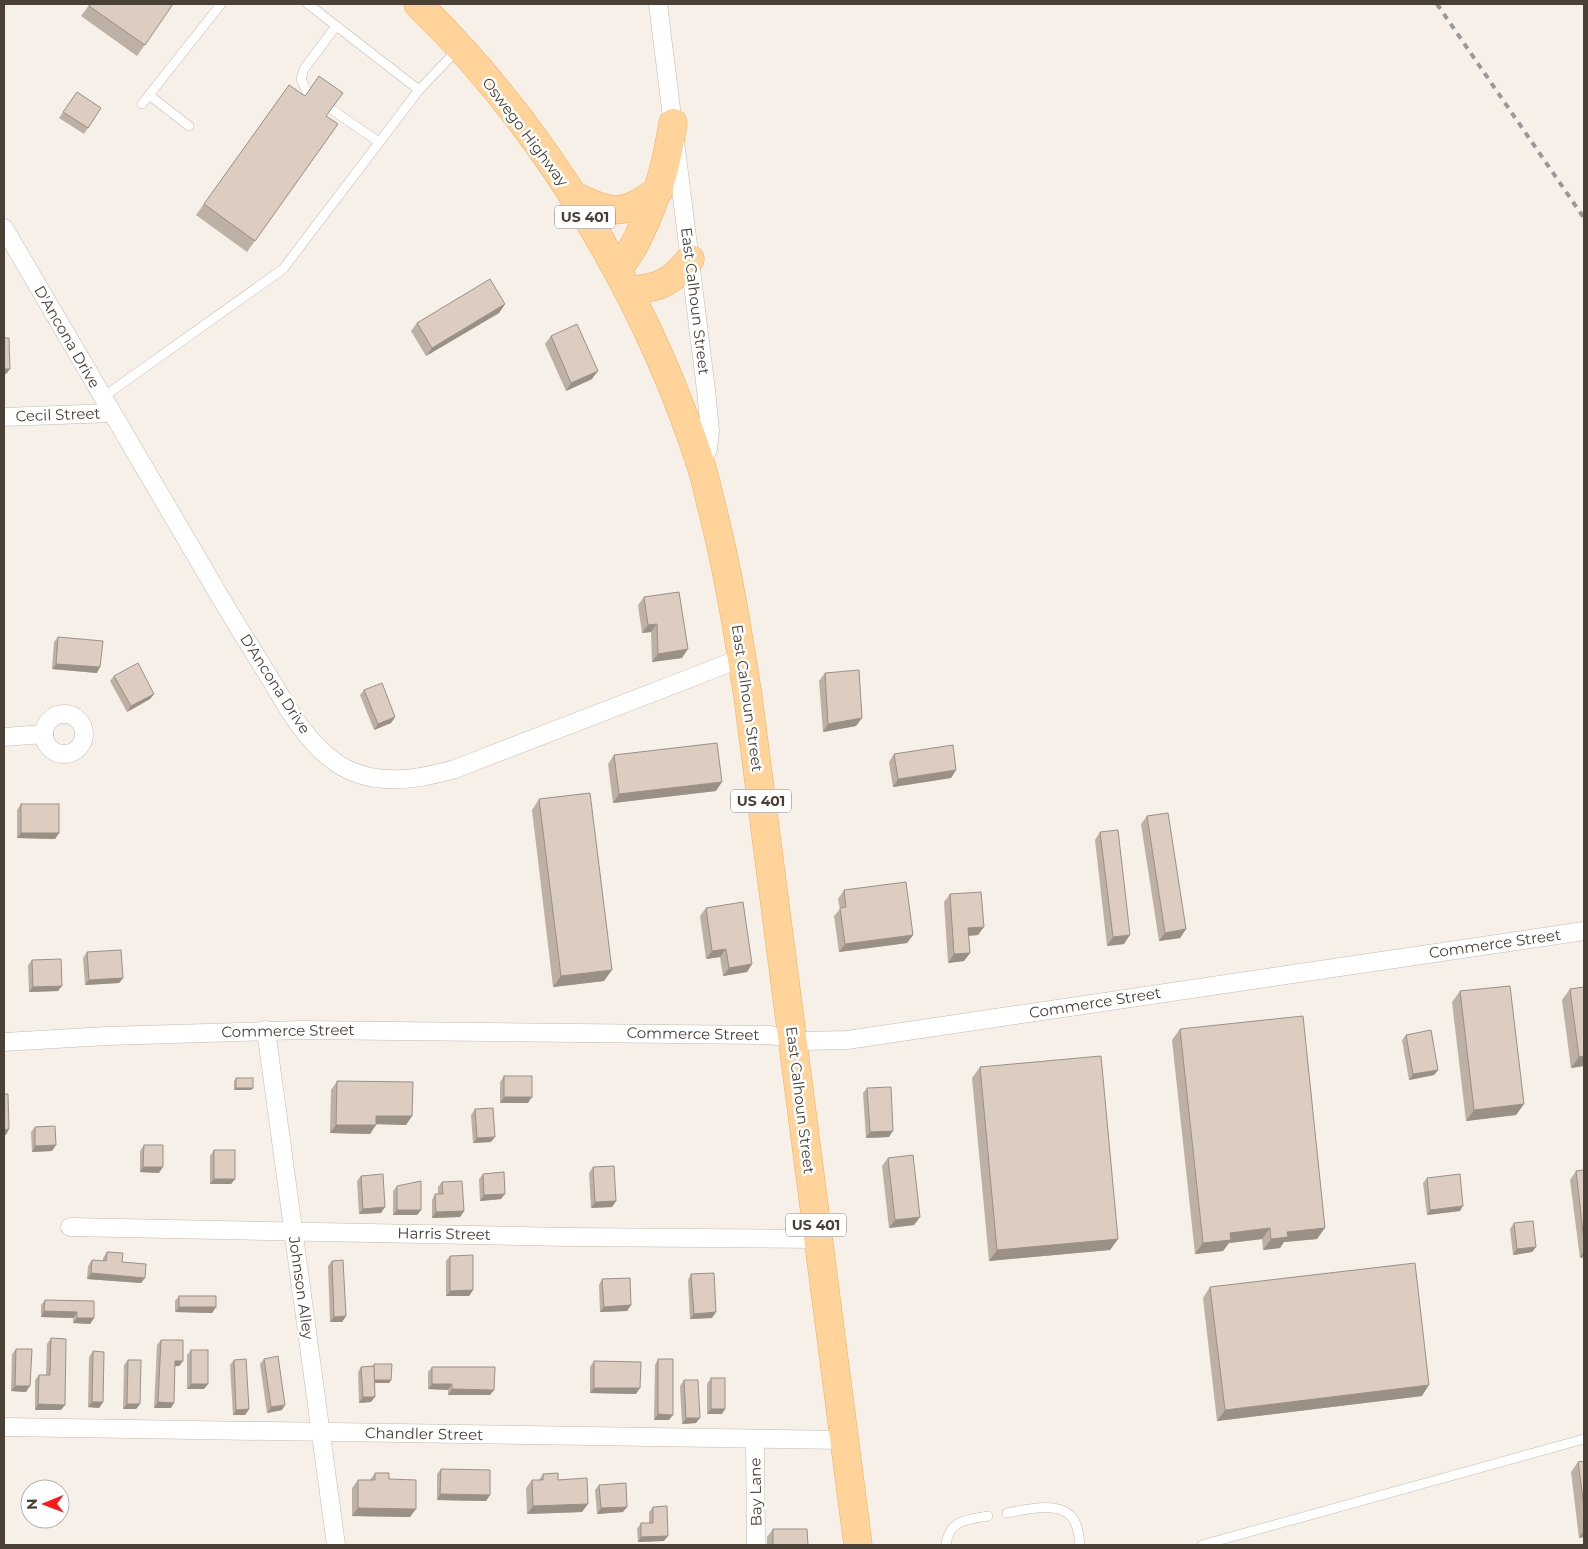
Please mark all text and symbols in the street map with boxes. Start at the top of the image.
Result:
street label: Oswego Highway [478,73,573,191]
road number: US 401 [555,206,615,228]
street label: East Calhoun Street [677,226,714,376]
street label: D'Ancona Drive [30,282,104,391]
street label: Cecil Street [15,404,101,425]
street label: East Calhoun Street [728,623,767,773]
street label: D'Ancona Drive [236,630,315,737]
road number: US 401 [731,789,791,812]
street label: Commerce Street [1428,925,1562,962]
street label: Commerce Street [1028,983,1162,1022]
street label: Commerce Street [221,1020,355,1041]
street label: Commerce Street [626,1023,760,1044]
street label: East Calhoun Street [782,1025,819,1175]
road number: US 401 [786,1214,846,1236]
street label: Harris Street [397,1223,491,1244]
street label: Johnson Alley [285,1234,318,1342]
street label: Chandler Street [365,1423,483,1444]
street label: Bay Lane [745,1457,766,1527]
north arrow [20,1479,70,1529]
text: N [23,1498,41,1510]

